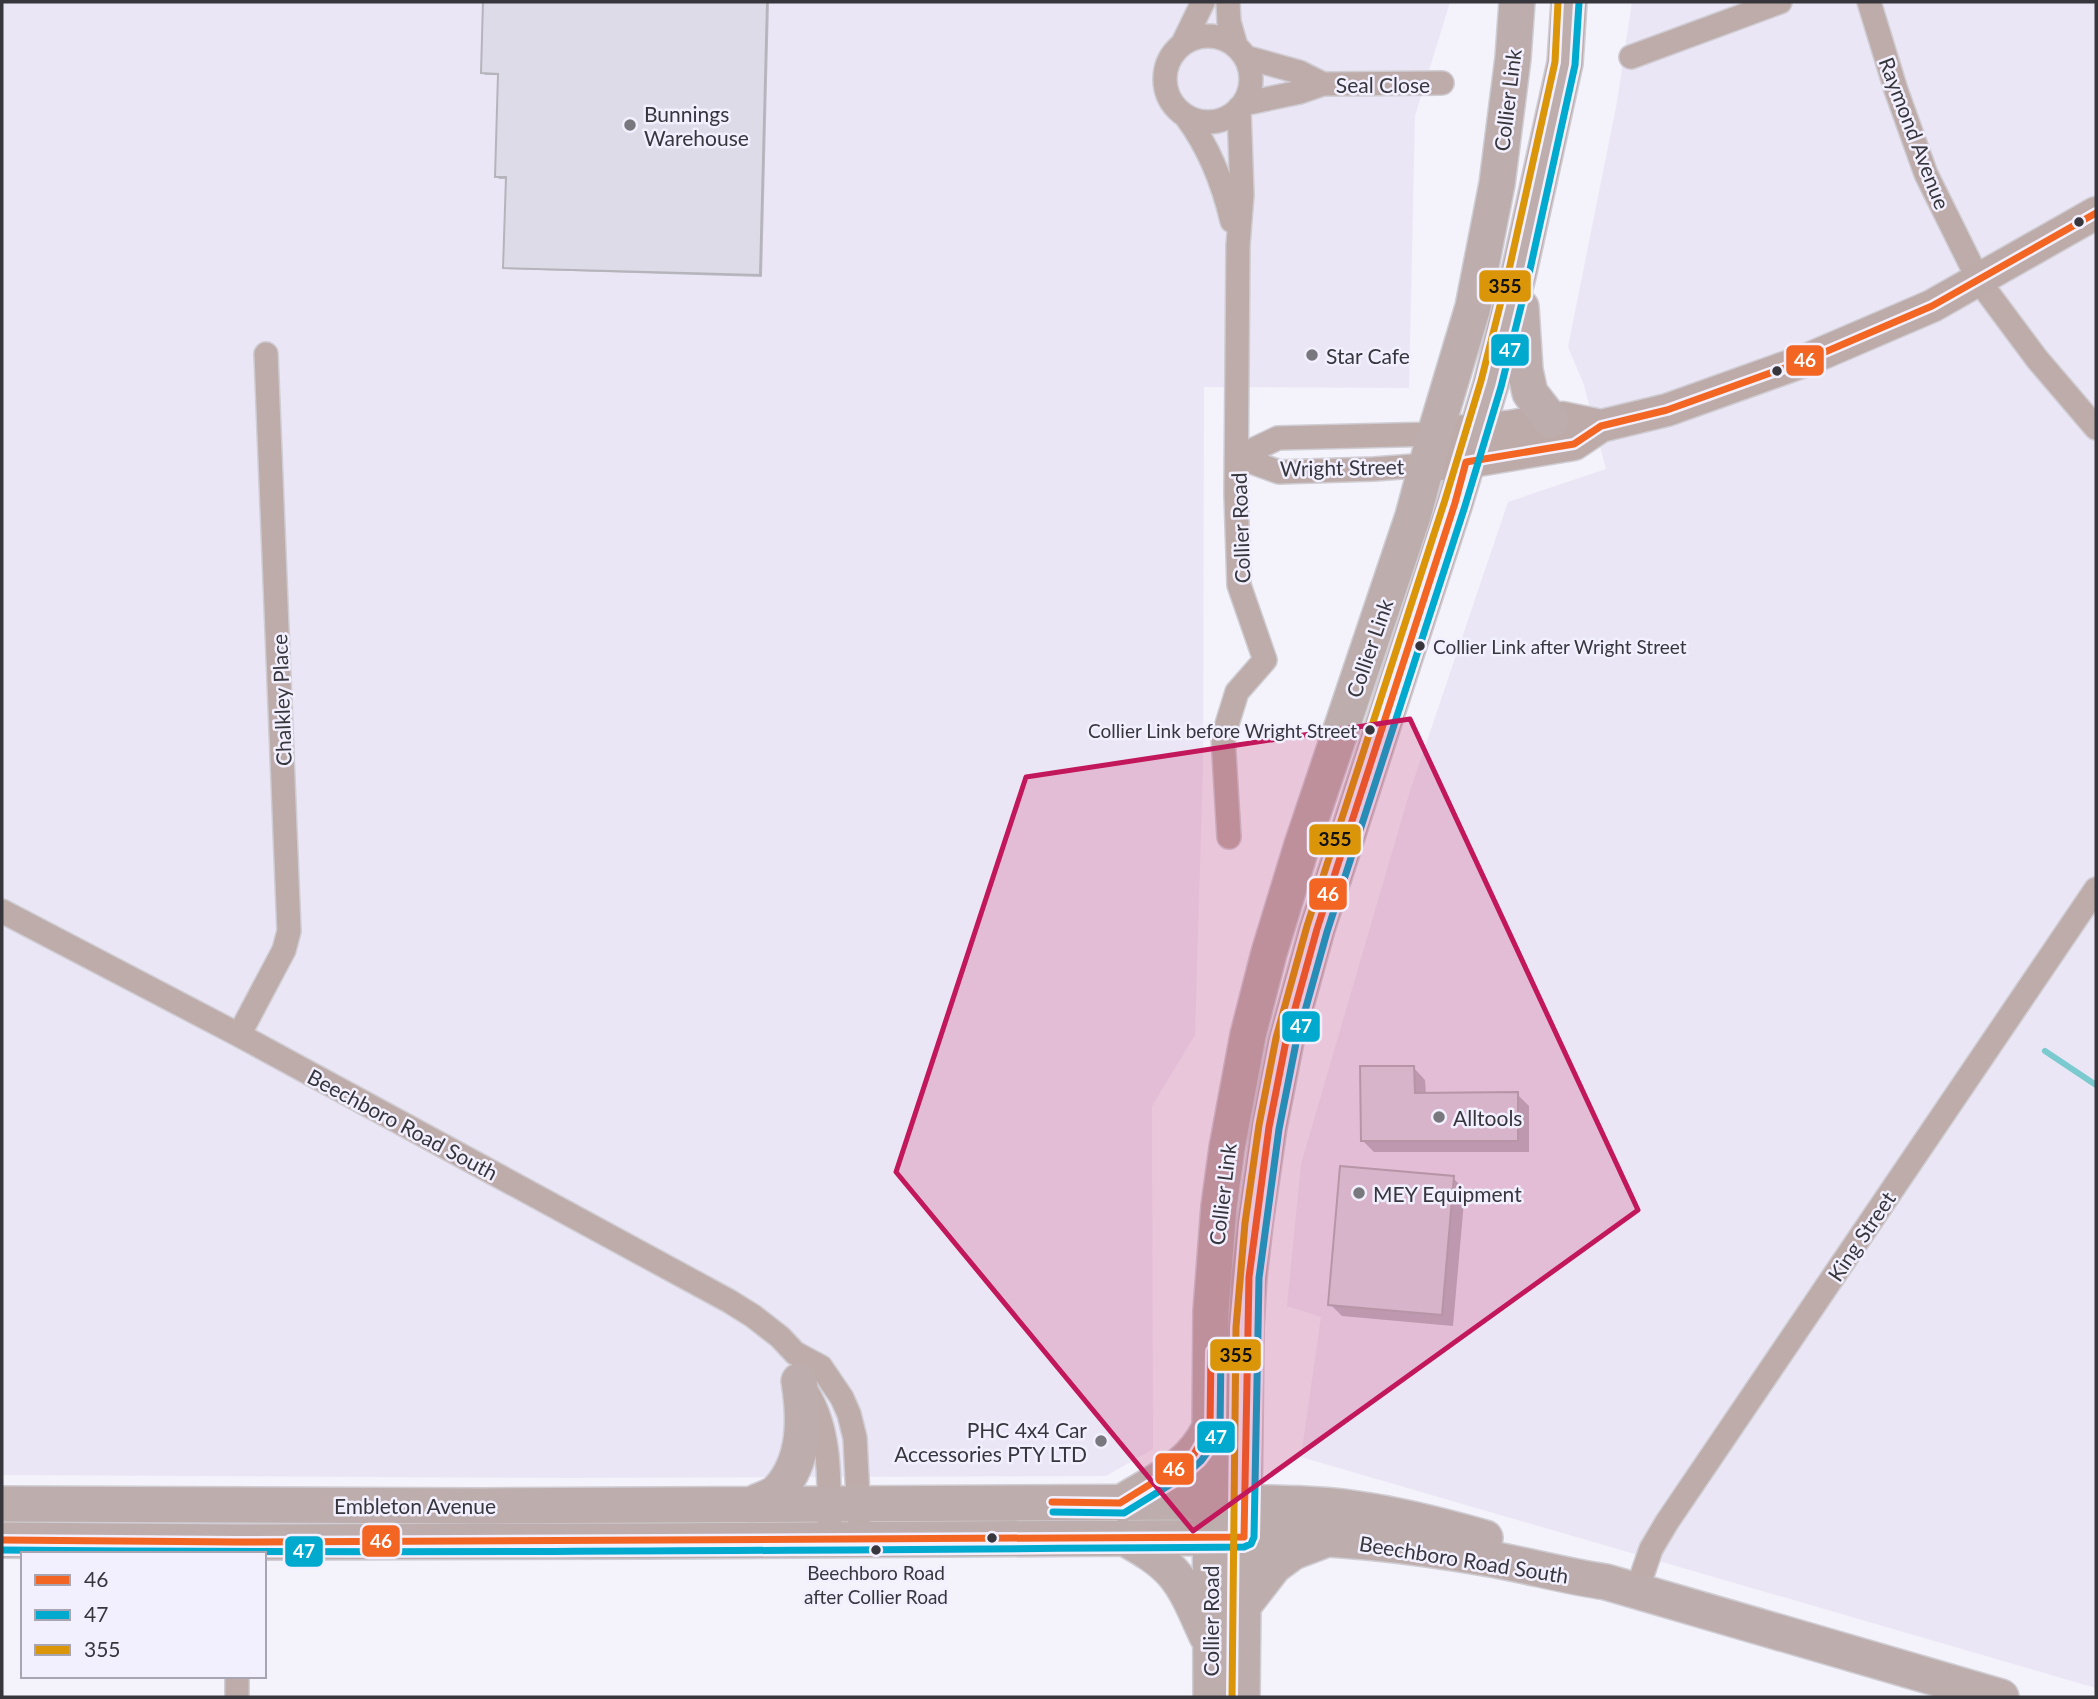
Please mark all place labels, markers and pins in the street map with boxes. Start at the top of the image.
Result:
place label: Bunnings Warehouse [644,101,749,150]
marker: Bunnings Warehouse [622,117,638,133]
unlabelled marker [2072,215,2086,229]
place label: Star Cafe [1326,343,1410,368]
marker: Star Cafe [1304,347,1320,363]
unlabelled marker [1770,364,1784,378]
place label: Collier Link after Wright Street [1433,635,1687,658]
marker: Collier Link after Wright Street [1413,639,1427,653]
place label: Collier Link before Wright Street [1088,719,1357,742]
marker: Collier Link before Wright Street [1363,723,1377,737]
place label: Alltools [1453,1105,1522,1130]
marker: Alltools [1431,1109,1447,1125]
place label: MEY Equipment [1373,1181,1522,1206]
marker: MEY Equipment [1351,1185,1367,1201]
place label: PHC 4x4 Car Accessories PTY LTD [894,1417,1087,1466]
marker: PHC 4x4 Car Accessories PTY LTD [1093,1433,1109,1449]
unlabelled marker [985,1531,999,1545]
marker: Beechboro Road after Collier Road [869,1543,883,1557]
place label: Beechboro Road after Collier Road [804,1561,948,1608]

